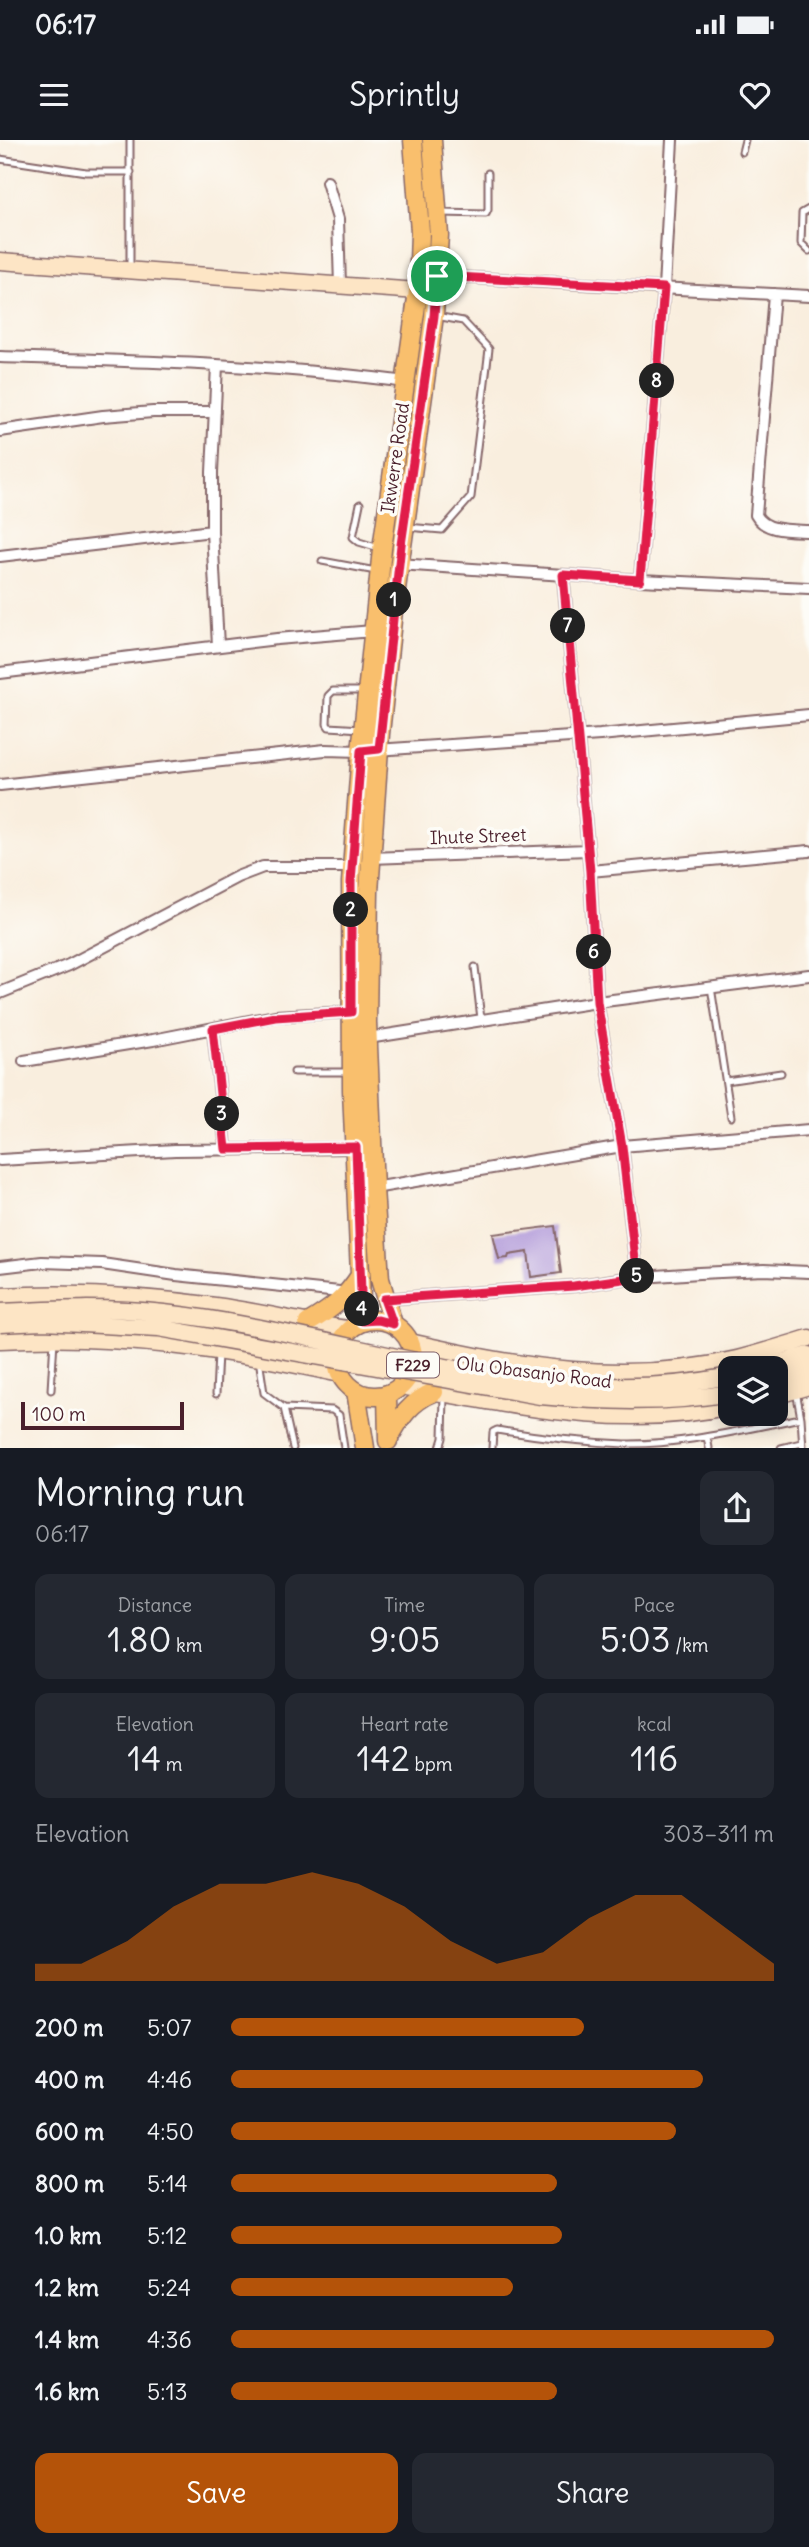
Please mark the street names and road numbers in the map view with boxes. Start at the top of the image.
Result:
street label: Ikwerre Road [376,401,414,515]
street label: Ihute Street [429,823,527,849]
street label: Olu Obasanjo Road [455,1351,613,1393]
road number: F229 [387,1352,439,1378]

